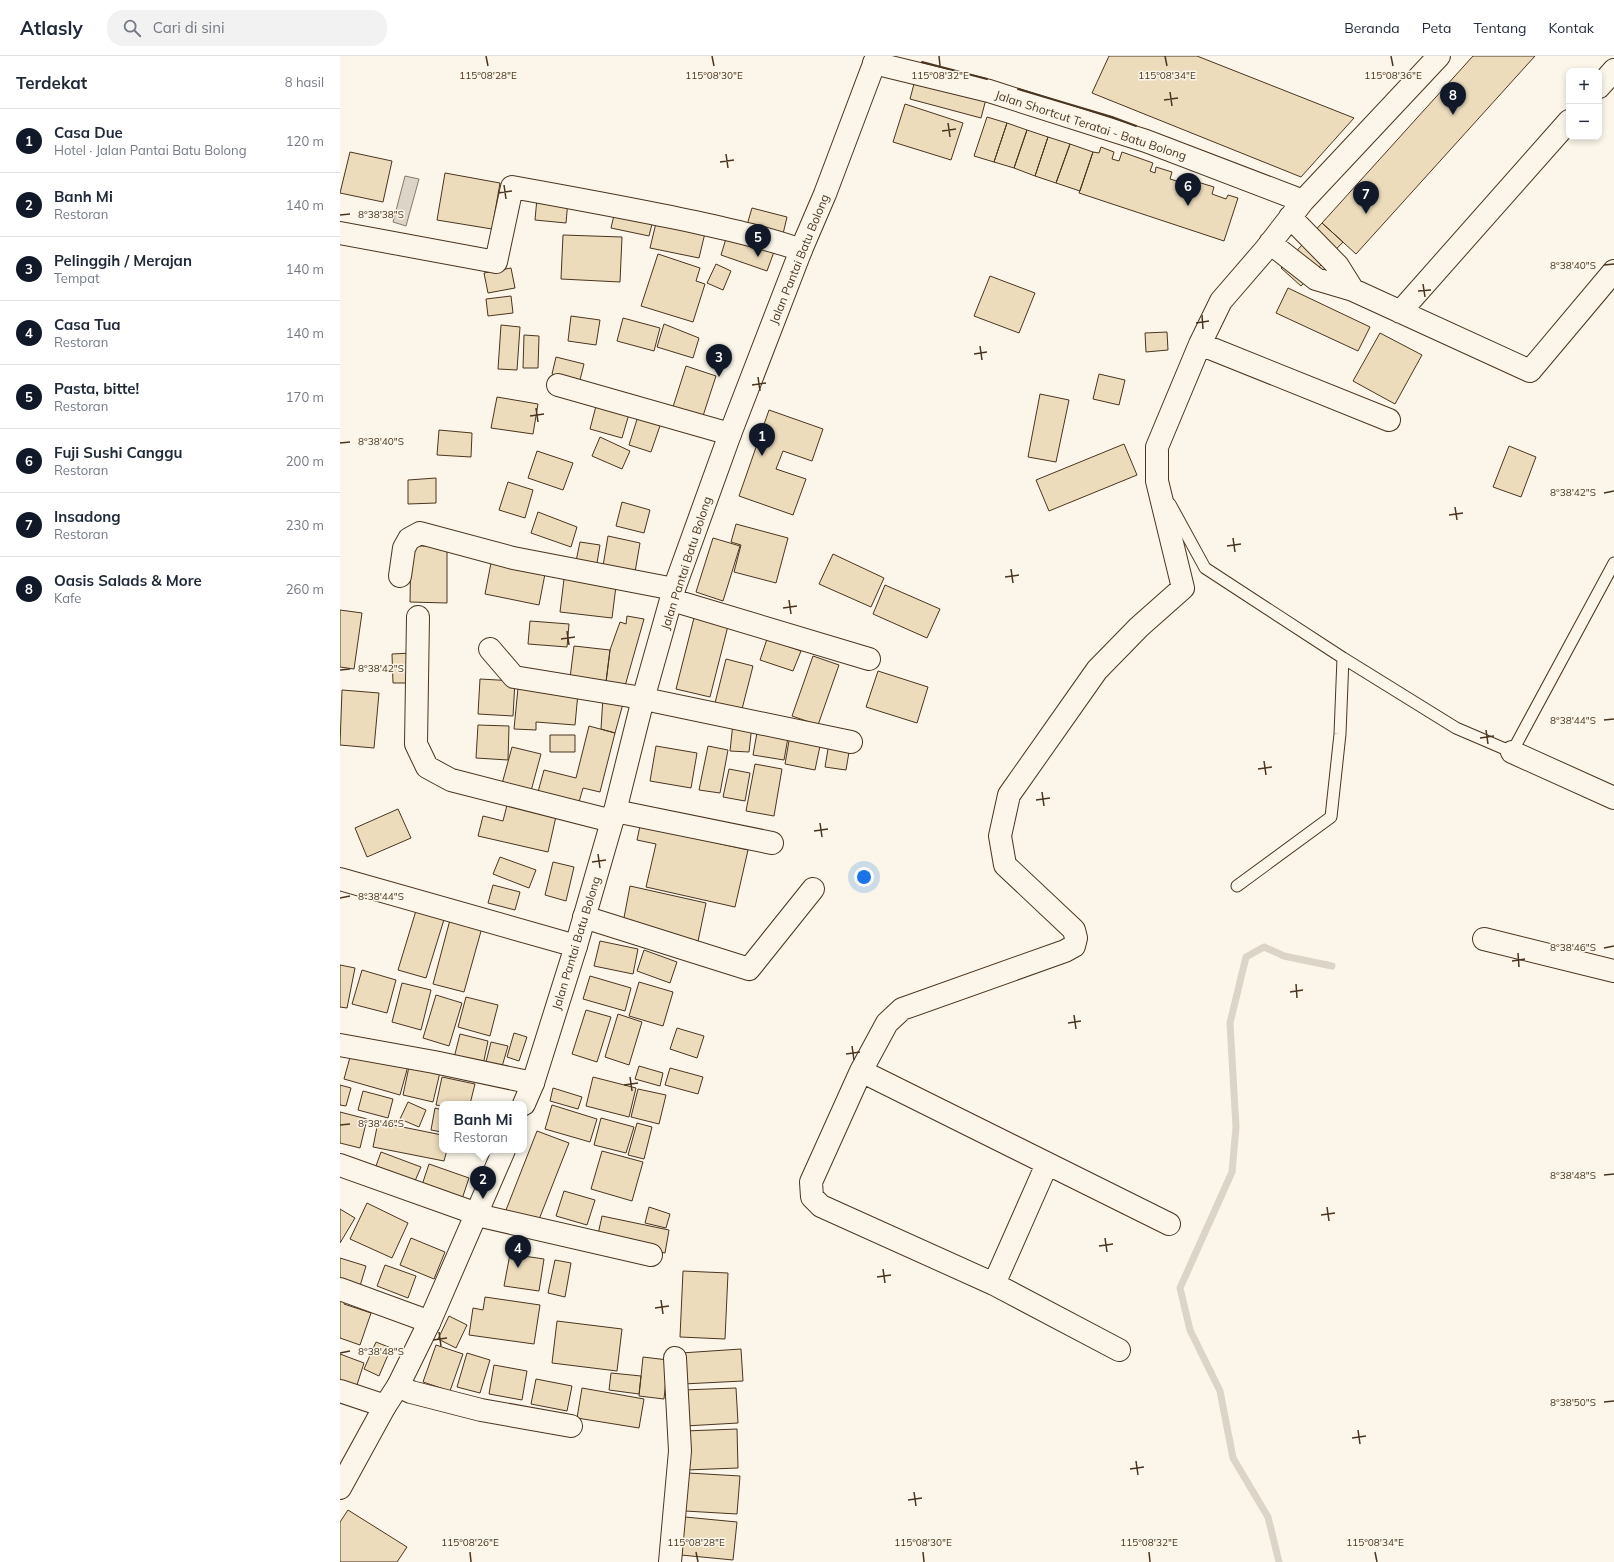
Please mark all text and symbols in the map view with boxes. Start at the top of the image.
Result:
search box [107,10,387,46]
text: Atlasly [20,16,83,40]
icon: search [121,17,143,39]
text: Cari di sini [153,18,225,37]
text: Beranda [1344,19,1400,37]
text: Peta [1422,19,1451,37]
text: Tentang [1473,19,1527,37]
text: Kontak [1549,19,1594,37]
map controls [1566,68,1602,140]
button: + [1566,68,1602,104]
text: 115°08'28"E [459,69,517,82]
text: 115°08'30"E [685,69,743,82]
text: 115°08'32"E [911,69,969,82]
text: 115°08'34"E [1138,69,1196,82]
text: 115°08'36"E [1364,69,1422,82]
text: Terdekat [16,72,87,93]
text: 8 hasil [285,74,324,90]
pin: 8 [1440,82,1466,115]
street label: Jalan Shortcut Teratai - Batu Bolong [993,87,1189,163]
button: − [1566,104,1602,140]
text: Casa Due [54,123,123,142]
text: 1 [25,133,33,149]
text: 120 m [286,133,324,149]
text: Hotel · Jalan Pantai Batu Bolong [54,142,246,158]
pin: 6 [1175,173,1201,206]
pin: 7 [1353,181,1379,214]
text: Banh Mi [54,187,113,206]
street label: Jalan Pantai Batu Bolong [766,192,832,326]
text: 2 [25,197,33,213]
text: 140 m [286,197,324,213]
text: Restoran [54,206,108,222]
text: 8°38'38"S [358,208,404,221]
pin: 5 [745,224,771,257]
text: Pelinggih / Merajan [54,251,192,270]
text: 8°38'40"S [1550,259,1596,272]
text: 3 [25,261,33,277]
text: 140 m [286,261,324,277]
text: Tempat [54,270,100,286]
text: Casa Tua [54,315,121,334]
text: 4 [25,325,33,341]
text: 140 m [286,325,324,341]
text: Restoran [54,334,108,350]
pin: 3 [706,344,732,377]
text: Pasta, bitte! [54,379,139,398]
text: 5 [25,389,33,405]
text: 170 m [286,389,324,405]
text: Restoran [54,398,108,414]
pin: 1 [749,423,775,456]
text: 8°38'40"S [358,435,404,448]
text: Fuji Sushi Canggu [54,443,182,462]
text: 6 [25,453,33,469]
text: 200 m [286,453,324,469]
text: Restoran [54,462,108,478]
text: 8°38'42"S [1550,486,1596,499]
street label: Jalan Pantai Batu Bolong [657,495,715,631]
text: Insadong [54,507,121,526]
text: 7 [25,517,33,533]
text: 230 m [286,517,324,533]
text: Restoran [54,526,108,542]
text: Oasis Salads & More [54,571,202,590]
text: 8 [25,581,33,597]
text: 260 m [286,581,324,597]
text: Kafe [54,590,81,606]
text: 8°38'42"S [358,662,404,675]
text: 8°38'44"S [1550,714,1596,727]
your location [854,867,874,887]
street label: Jalan Pantai Batu Bolong [548,874,604,1012]
text: 8°38'44"S [358,890,404,903]
text: 8°38'46"S [1550,941,1596,954]
popup [439,1101,527,1153]
text: Banh Mi [454,1110,512,1129]
text: 8°38'46"S [358,1117,404,1130]
text: Restoran [454,1129,508,1145]
pin: 2 [470,1166,496,1199]
text: 8°38'48"S [1550,1169,1596,1182]
pin: 4 [505,1235,531,1268]
text: 8°38'48"S [358,1345,404,1358]
text: 8°38'50"S [1550,1396,1596,1409]
text: 115°08'26"E [441,1536,499,1549]
text: 115°08'28"E [667,1536,725,1549]
text: 115°08'30"E [894,1536,952,1549]
text: 115°08'32"E [1120,1536,1178,1549]
text: 115°08'34"E [1346,1536,1404,1549]

